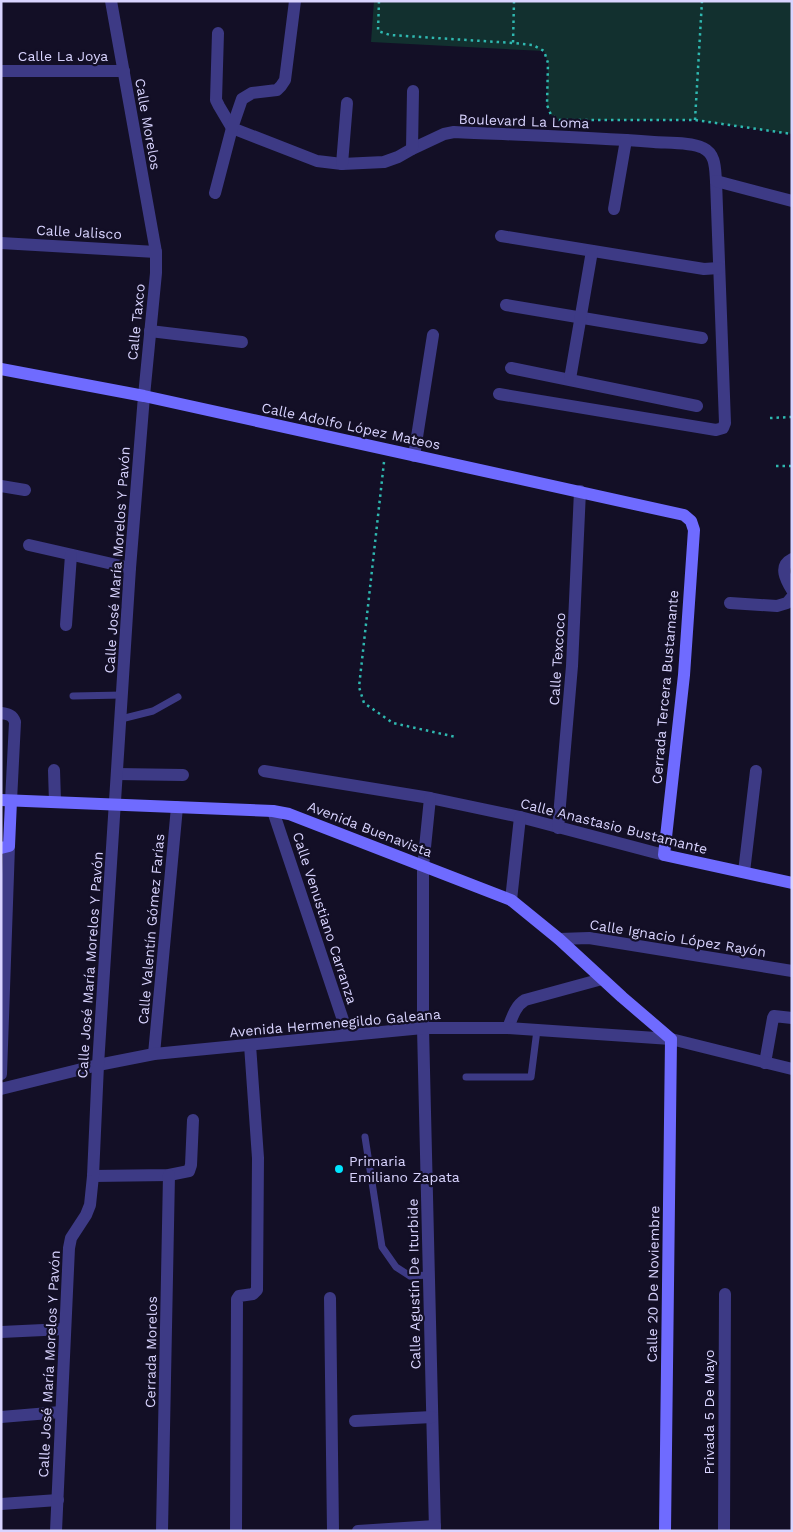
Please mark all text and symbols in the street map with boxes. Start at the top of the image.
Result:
street label: Calle La Joya [18,48,108,64]
street label: Calle Morelos [132,77,164,171]
street label: Boulevard La Loma [458,111,590,131]
street label: Calle Jalisco [36,222,122,242]
street label: Calle Taxco [124,283,148,361]
street label: Calle Adolfo López Mateos [260,399,442,453]
street label: Calle José María Morelos Y Pavón [101,446,133,674]
street label: Cerrada Tercera Bustamante [649,589,681,785]
street label: Calle Texcoco [546,612,568,706]
street label: Calle Anastasio Bustamante [519,795,709,857]
street label: Avenida Buenavista [305,798,435,860]
street label: Calle Venustiano Carranza [290,830,360,1006]
street label: Calle Valentín Gómez Farías [135,833,167,1025]
street label: Calle José María Morelos Y Pavón [74,851,106,1079]
street label: Calle Ignacio López Rayón [589,916,767,960]
street label: Avenida Hermenegildo Galeana [229,1006,441,1040]
place label: Primaria Emiliano Zapata [349,1153,460,1185]
marker: Primaria Emiliano Zapata [333,1163,345,1175]
street label: Calle Agustín De Iturbide [405,1198,423,1370]
street label: Calle 20 De Noviembre [644,1205,662,1363]
street label: Calle José María Morelos Y Pavón [35,1250,63,1478]
street label: Cerrada Morelos [142,1296,160,1408]
street label: Privada 5 De Mayo [701,1349,717,1475]

